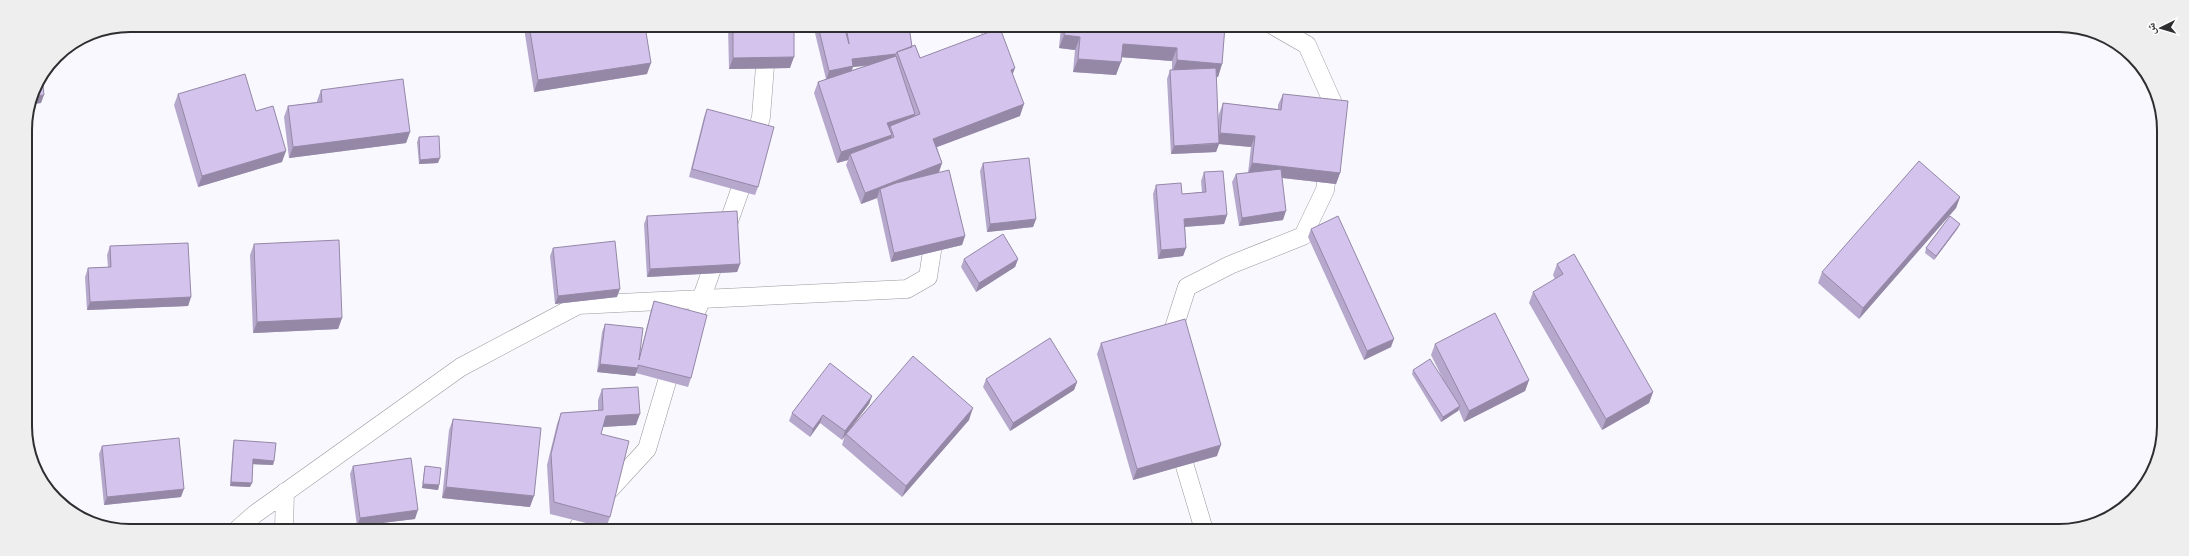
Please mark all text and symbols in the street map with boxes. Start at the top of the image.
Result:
north arrow [2141,8,2181,48]
text: ش [2144,22,2160,35]

